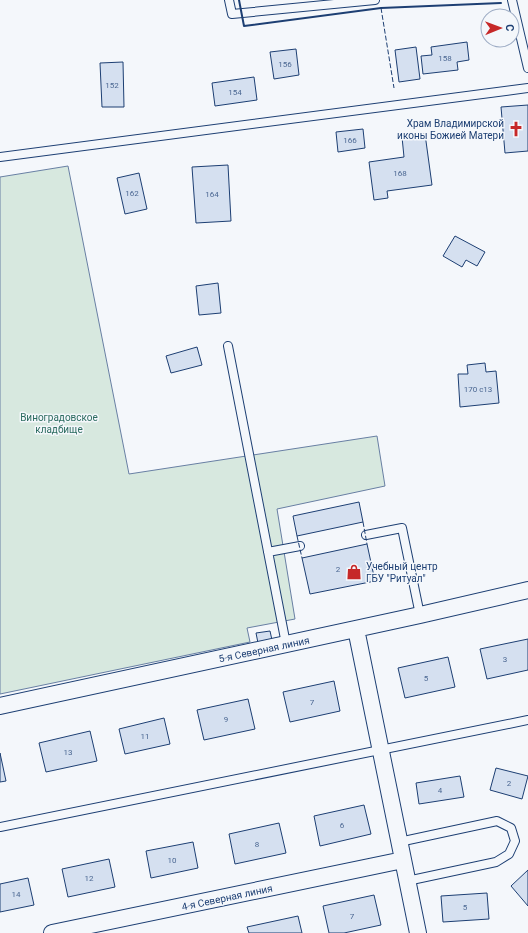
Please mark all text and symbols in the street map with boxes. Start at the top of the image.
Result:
north arrow [480,8,520,48]
text: С [503,24,516,32]
house number: 158 [438,54,452,63]
house number: 156 [278,60,292,69]
house number: 152 [105,81,119,90]
house number: 154 [228,88,242,97]
place label: Храм Владимирской иконы Божией Матери [397,118,504,141]
church icon: Храм Владимирской иконы Божией Матери [507,120,525,138]
house number: 166 [343,136,357,145]
house number: 168 [393,169,407,178]
house number: 162 [125,189,139,198]
house number: 164 [205,190,219,199]
house number: 170 с13 [464,385,492,394]
park label: Виноградовское кладбище [20,412,98,435]
place label: Учебный центр ГБУ "Ритуал" [366,561,438,584]
shop icon: Учебный центр ГБУ "Ритуал" [345,563,363,581]
house number: 2 [336,565,341,574]
street label: 5-я Северная линия [218,634,311,664]
house number: 3 [503,655,507,664]
house number: 5 [424,674,429,683]
house number: 7 [310,698,315,707]
house number: 9 [224,715,228,724]
house number: 11 [141,732,150,741]
house number: 13 [64,748,73,757]
house number: 2 [507,779,512,788]
house number: 4 [438,786,443,795]
house number: 6 [340,821,345,830]
house number: 8 [255,840,260,849]
house number: 10 [168,856,177,865]
house number: 12 [85,874,94,883]
street label: 4-я Северная линия [181,882,274,912]
house number: 14 [12,890,21,899]
house number: 5 [463,903,468,912]
house number: 7 [350,912,355,921]

